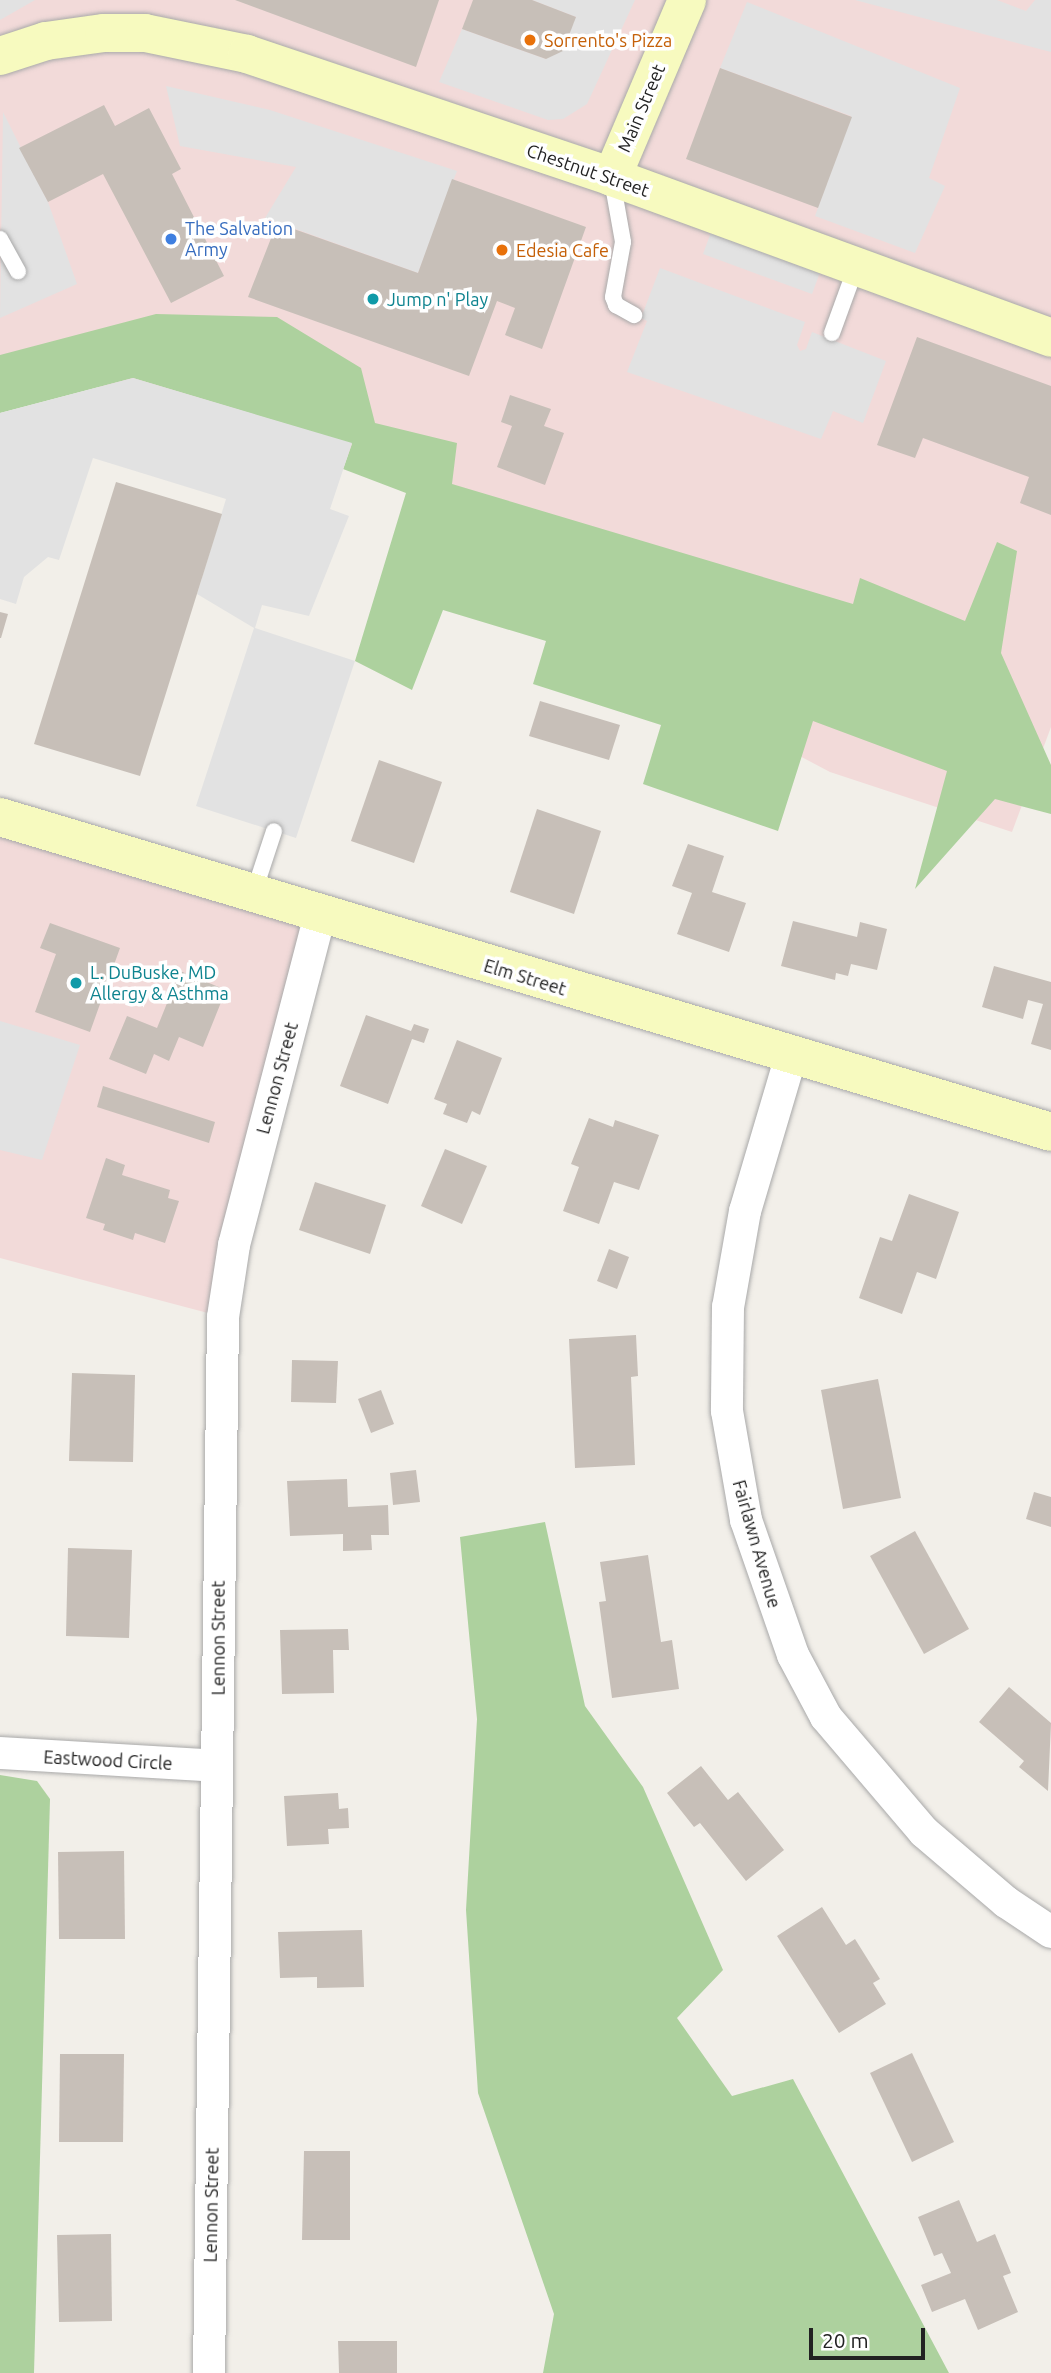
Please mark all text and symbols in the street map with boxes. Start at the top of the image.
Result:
place label: Sorrento's Pizza [544,29,672,51]
marker: Sorrento's Pizza [522,32,538,48]
street label: Main Street [613,61,669,155]
street label: Chestnut Street [524,139,652,201]
place label: The Salvation Army [185,218,293,260]
marker: The Salvation Army [163,231,179,247]
place label: Edesia Cafe [516,239,609,261]
marker: Edesia Cafe [494,242,510,258]
place label: Jump n' Play [387,288,488,310]
marker: Jump n' Play [365,291,381,307]
street label: Elm Street [481,954,569,1000]
place label: L. DuBuske, MD Allergy & Asthma [90,962,229,1004]
marker: L. DuBuske, MD Allergy & Asthma [68,975,84,991]
street label: Lennon Street [252,1020,302,1136]
street label: Fairlawn Avenue [728,1477,786,1611]
street label: Lennon Street [207,1581,229,1695]
street label: Eastwood Circle [43,1746,173,1774]
street label: Lennon Street [199,2147,223,2263]
scale bar [813,2314,928,2358]
text: 20 m [822,2328,869,2352]

